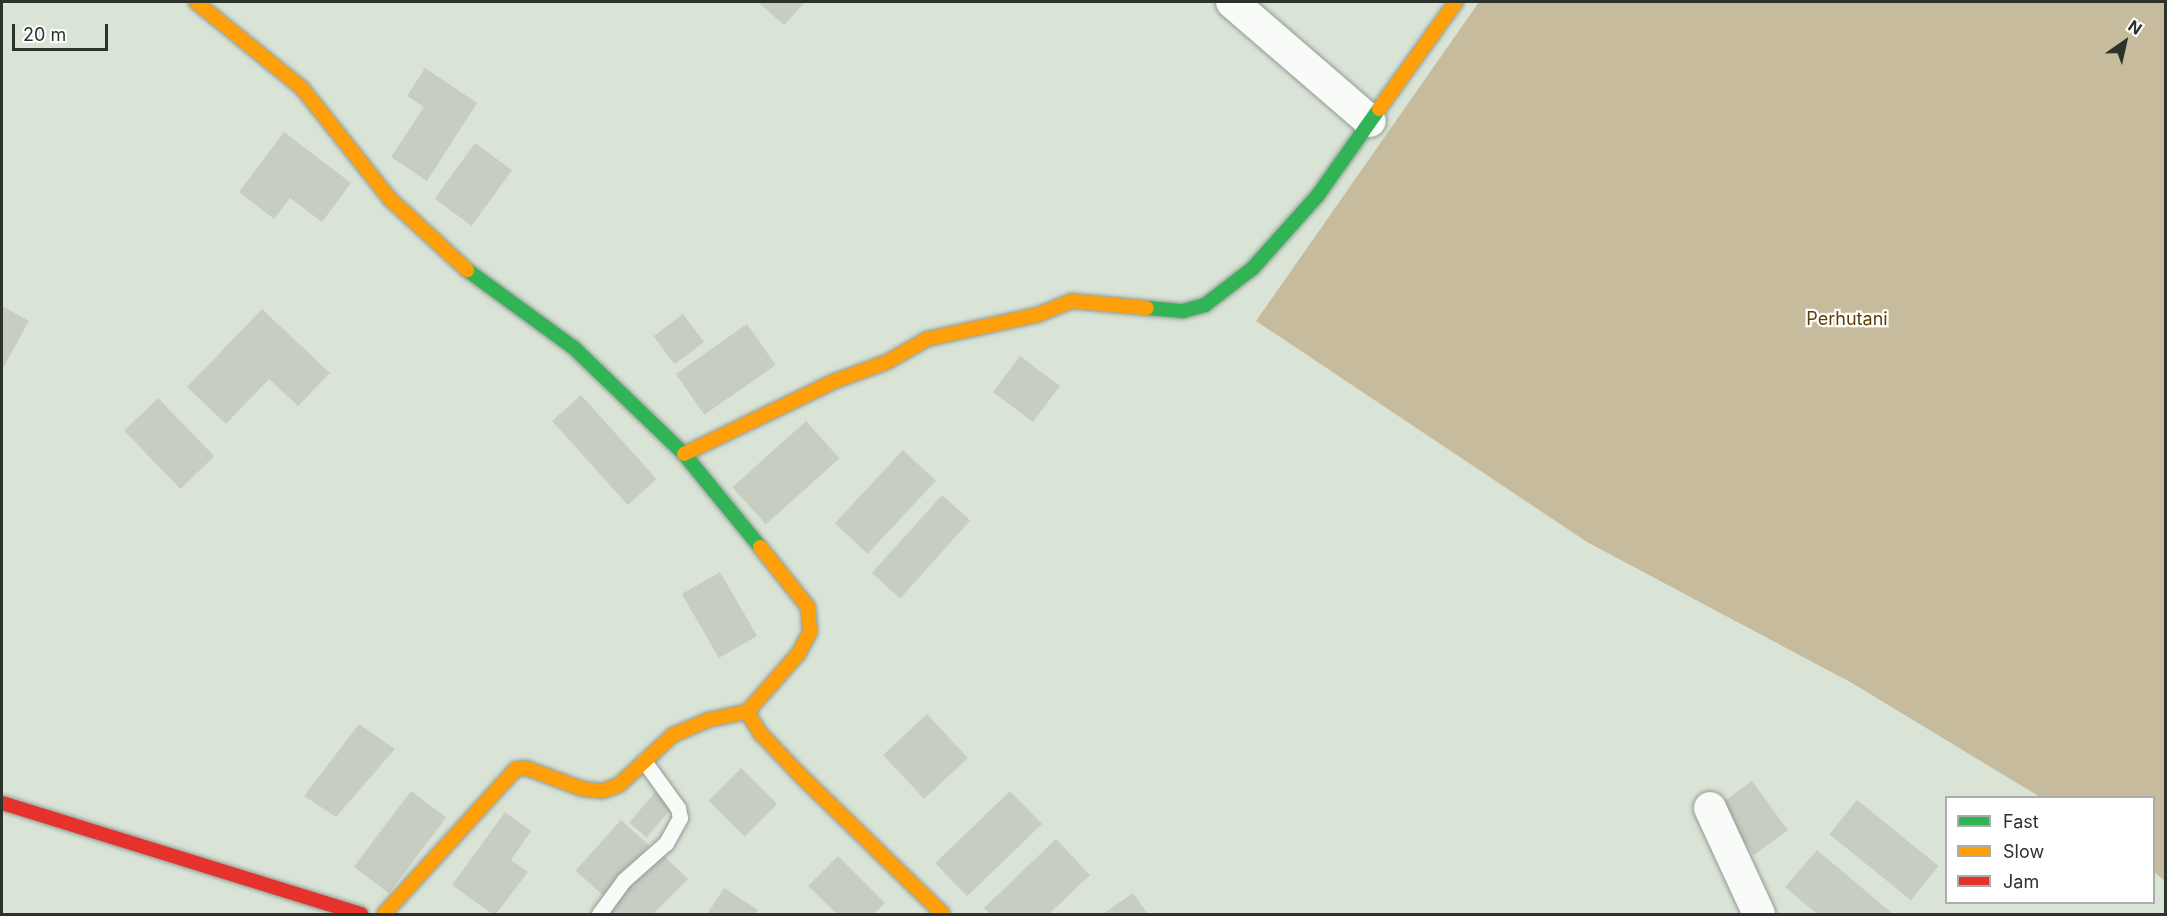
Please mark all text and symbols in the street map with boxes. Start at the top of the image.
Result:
scale bar [15,12,111,50]
north arrow [2095,12,2155,72]
text: N [2124,15,2146,39]
text: 20 m [23,24,66,45]
park label: Perhutani [1806,308,1888,330]
legend [1945,796,2155,904]
text: Fast [2003,811,2039,832]
text: Slow [2003,841,2044,862]
text: Jam [2003,871,2039,892]

